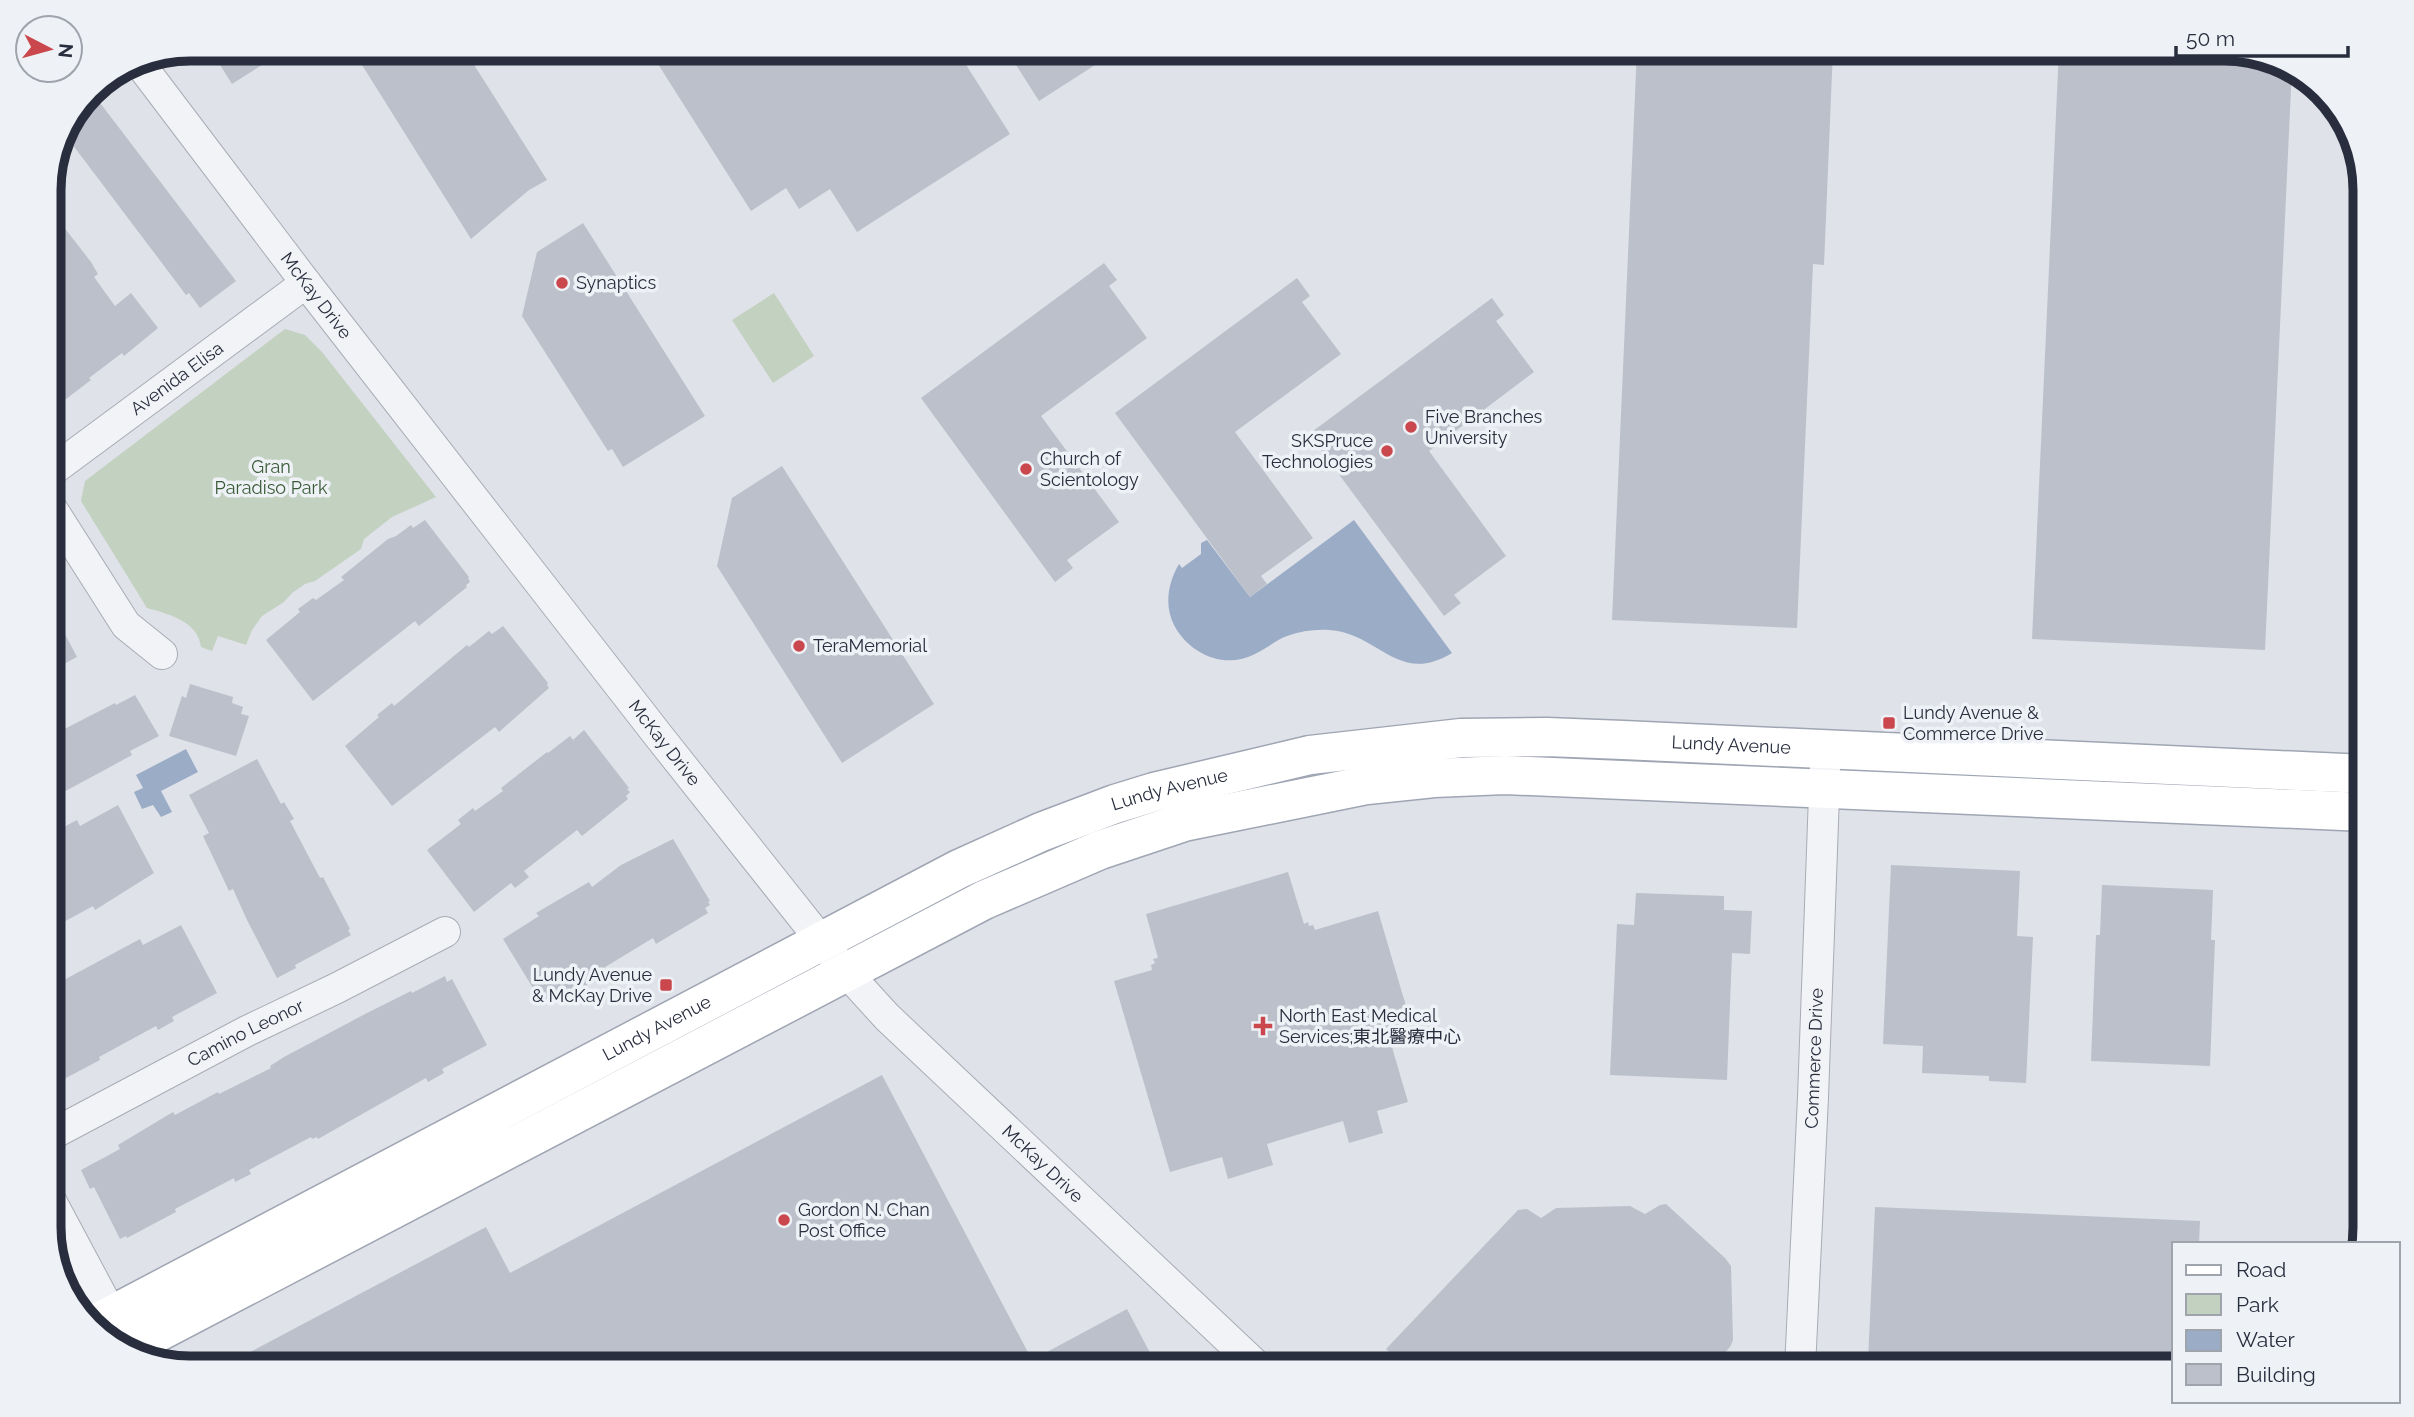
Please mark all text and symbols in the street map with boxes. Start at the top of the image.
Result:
north arrow [14,14,84,84]
scale bar [2176,14,2348,58]
text: 50 m [2186,26,2235,51]
text: N [54,42,78,59]
street label: McKay Drive [277,248,357,343]
place label: Synaptics [576,272,656,293]
marker: Synaptics [554,275,570,291]
street label: Avenida Elisa [126,337,227,419]
place label: Five Branches University [1425,406,1542,448]
marker: Five Branches University [1403,419,1419,435]
place label: SKSPruce Technologies [1262,430,1373,472]
marker: SKSPruce Technologies [1379,443,1395,459]
place label: Church of Scientology [1040,448,1139,490]
park label: Gran Paradiso Park [215,456,328,498]
marker: Church of Scientology [1018,461,1034,477]
place label: TeraMemorial [813,635,927,656]
marker: TeraMemorial [791,638,807,654]
street label: McKay Drive [625,696,705,790]
place label: Lundy Avenue & Commerce Drive [1903,702,2044,744]
marker: Lundy Avenue & Commerce Drive [1881,715,1897,731]
street label: Lundy Avenue [1671,731,1792,758]
street label: Lundy Avenue [1109,764,1230,815]
place label: Lundy Avenue & McKay Drive [532,964,652,1006]
marker: Lundy Avenue & McKay Drive [658,977,674,993]
street label: Commerce Drive [1800,987,1827,1129]
street label: Lundy Avenue [599,990,715,1065]
street label: Camino Leonor [184,994,308,1071]
place label: North East Medical Services;東北醫療中心 [1279,1005,1461,1047]
marker: North East Medical Services;東北醫療中心 [1253,1016,1273,1036]
street label: McKay Drive [998,1120,1088,1207]
place label: Gordon N. Chan Post Office [798,1199,930,1241]
marker: Gordon N. Chan Post Office [776,1212,792,1228]
legend [2172,1242,2400,1403]
text: Road [2236,1257,2286,1282]
text: Park [2236,1292,2279,1317]
text: Water [2236,1327,2295,1352]
text: Building [2236,1362,2316,1387]

